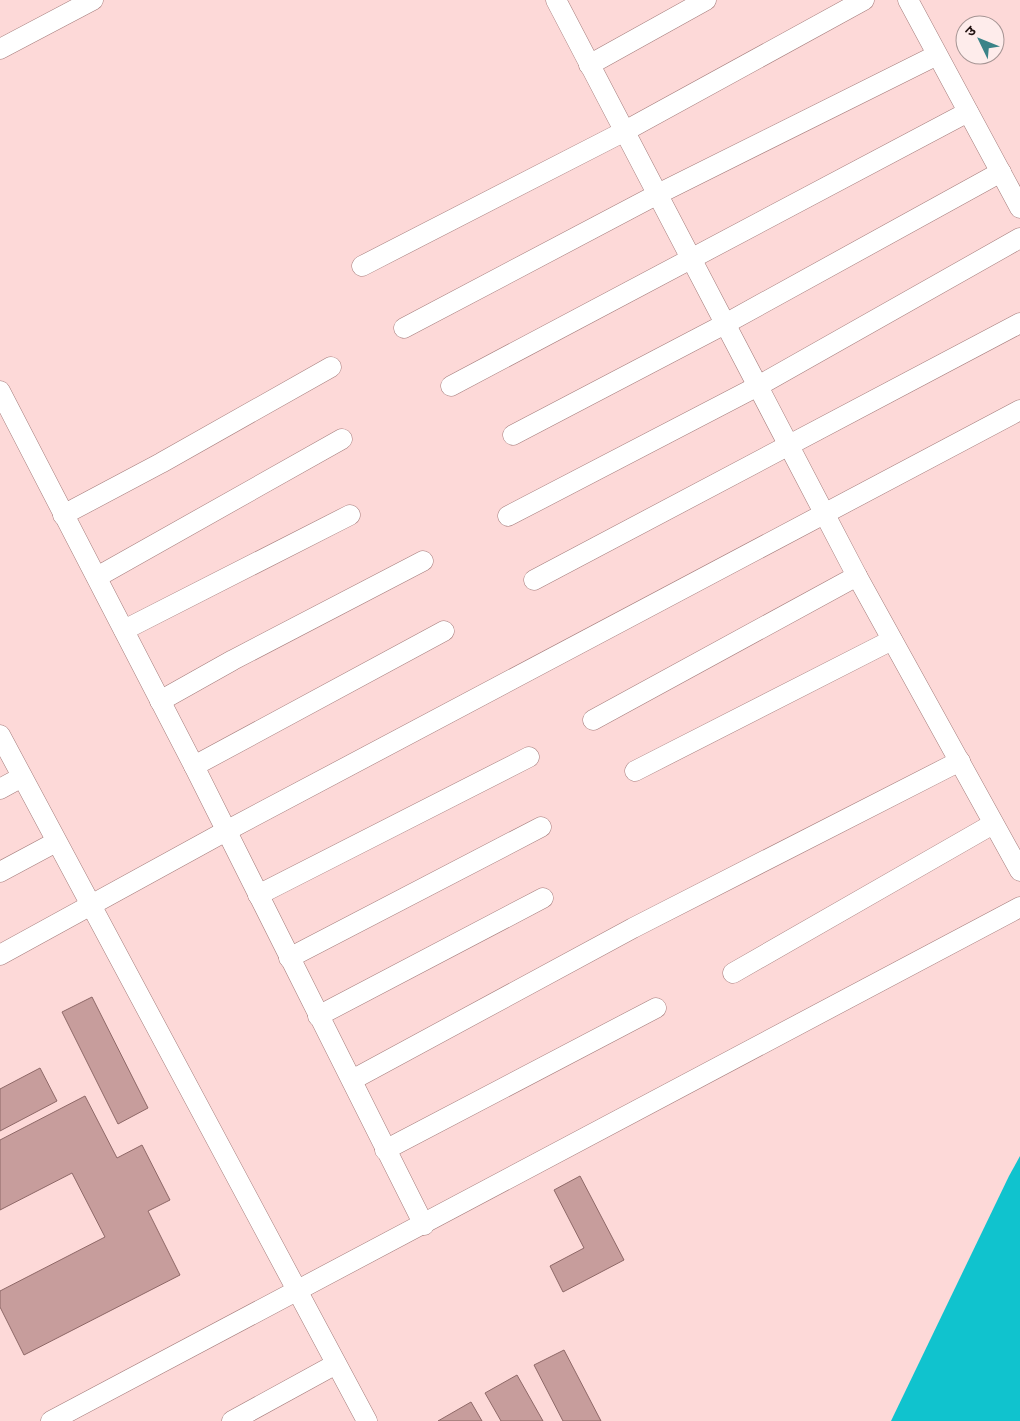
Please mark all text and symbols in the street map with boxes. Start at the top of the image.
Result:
north arrow [955,15,1005,65]
text: उ [962,22,980,40]

